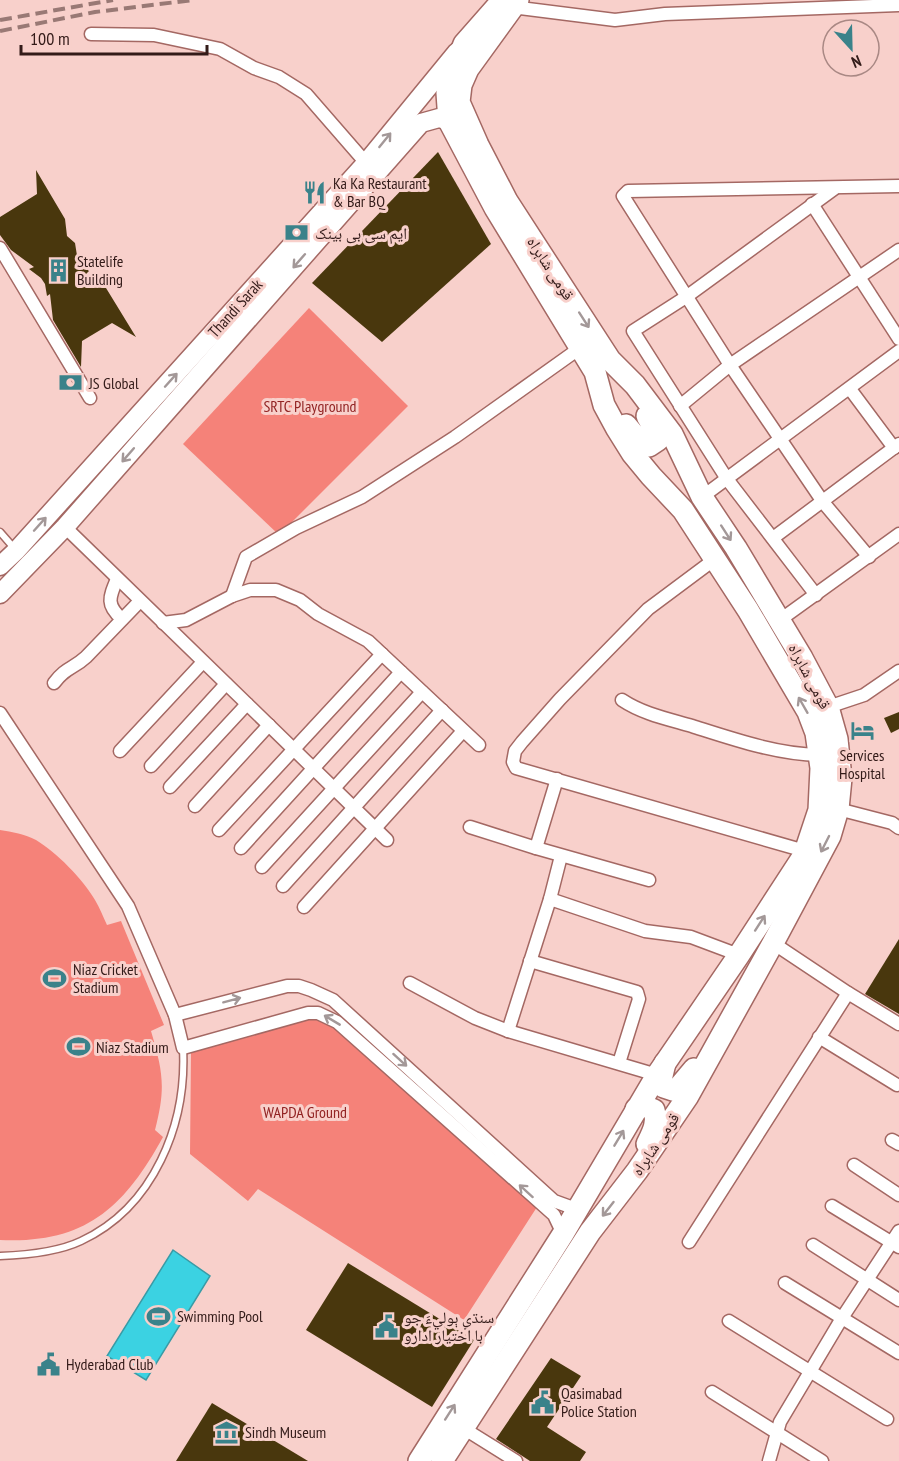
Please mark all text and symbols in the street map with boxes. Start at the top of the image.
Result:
scale bar [21,18,207,56]
north arrow [821,18,881,78]
text: 100 m [30,27,70,50]
text: N [849,51,864,73]
one-way arrow [379,132,392,148]
place label: Ka Ka Restaurant & Bar BQ [333,173,427,211]
restaurant icon: Ka Ka Restaurant & Bar BQ [302,179,328,205]
bank icon: ایم سی بی بینک [284,220,310,246]
place label: ایم سی بی بینک [315,223,407,244]
street label: قومی شاہراہ [522,232,579,304]
place label: Statelife Building [77,251,123,289]
one-way arrow [292,254,306,269]
building icon: Statelife Building [46,257,72,283]
street label: Thandi Sarak [204,274,267,341]
one-way arrow [578,311,590,327]
bank icon: JS Global [58,370,84,396]
one-way arrow [164,372,178,387]
place label: JS Global [88,373,139,393]
park label: SRTC Playground [263,396,357,416]
one-way arrow [121,447,135,462]
one-way arrow [33,517,47,532]
one-way arrow [720,524,732,541]
street label: قومی شاہراہ [783,640,836,713]
one-way arrow [797,697,809,714]
hotel icon: Services Hospital [849,717,875,743]
place label: Services Hospital [839,745,885,783]
one-way arrow [819,834,831,852]
one-way arrow [755,915,767,932]
place label: Niaz Cricket Stadium [73,959,139,997]
sports icon: Niaz Cricket Stadium [42,965,68,991]
one-way arrow [222,994,241,1006]
one-way arrow [324,1014,341,1026]
sports icon: Niaz Stadium [65,1034,91,1060]
place label: Niaz Stadium [96,1037,169,1057]
one-way arrow [392,1053,407,1067]
park label: WAPDA Ground [263,1102,347,1122]
street label: قومی شاہراہ [627,1109,684,1180]
one-way arrow [613,1130,625,1147]
one-way arrow [518,1184,534,1198]
one-way arrow [602,1201,615,1217]
sports icon: Swimming Pool [146,1303,172,1329]
place label: Swimming Pool [177,1306,263,1326]
place label: سنڌي ٻوليءَ جو با اختيار ادارو [404,1307,494,1345]
public building icon: سنڌي ٻوليءَ جو با اختيار ادارو [373,1313,399,1339]
public building icon: Hyderabad Club [35,1351,61,1377]
place label: Hyderabad Club [66,1354,154,1374]
place label: Qasimabad Police Station [561,1383,637,1421]
public building icon: Qasimabad Police Station [530,1389,556,1415]
one-way arrow [445,1404,457,1421]
museum icon: Sindh Museum [214,1419,240,1445]
place label: Sindh Museum [245,1422,326,1442]

